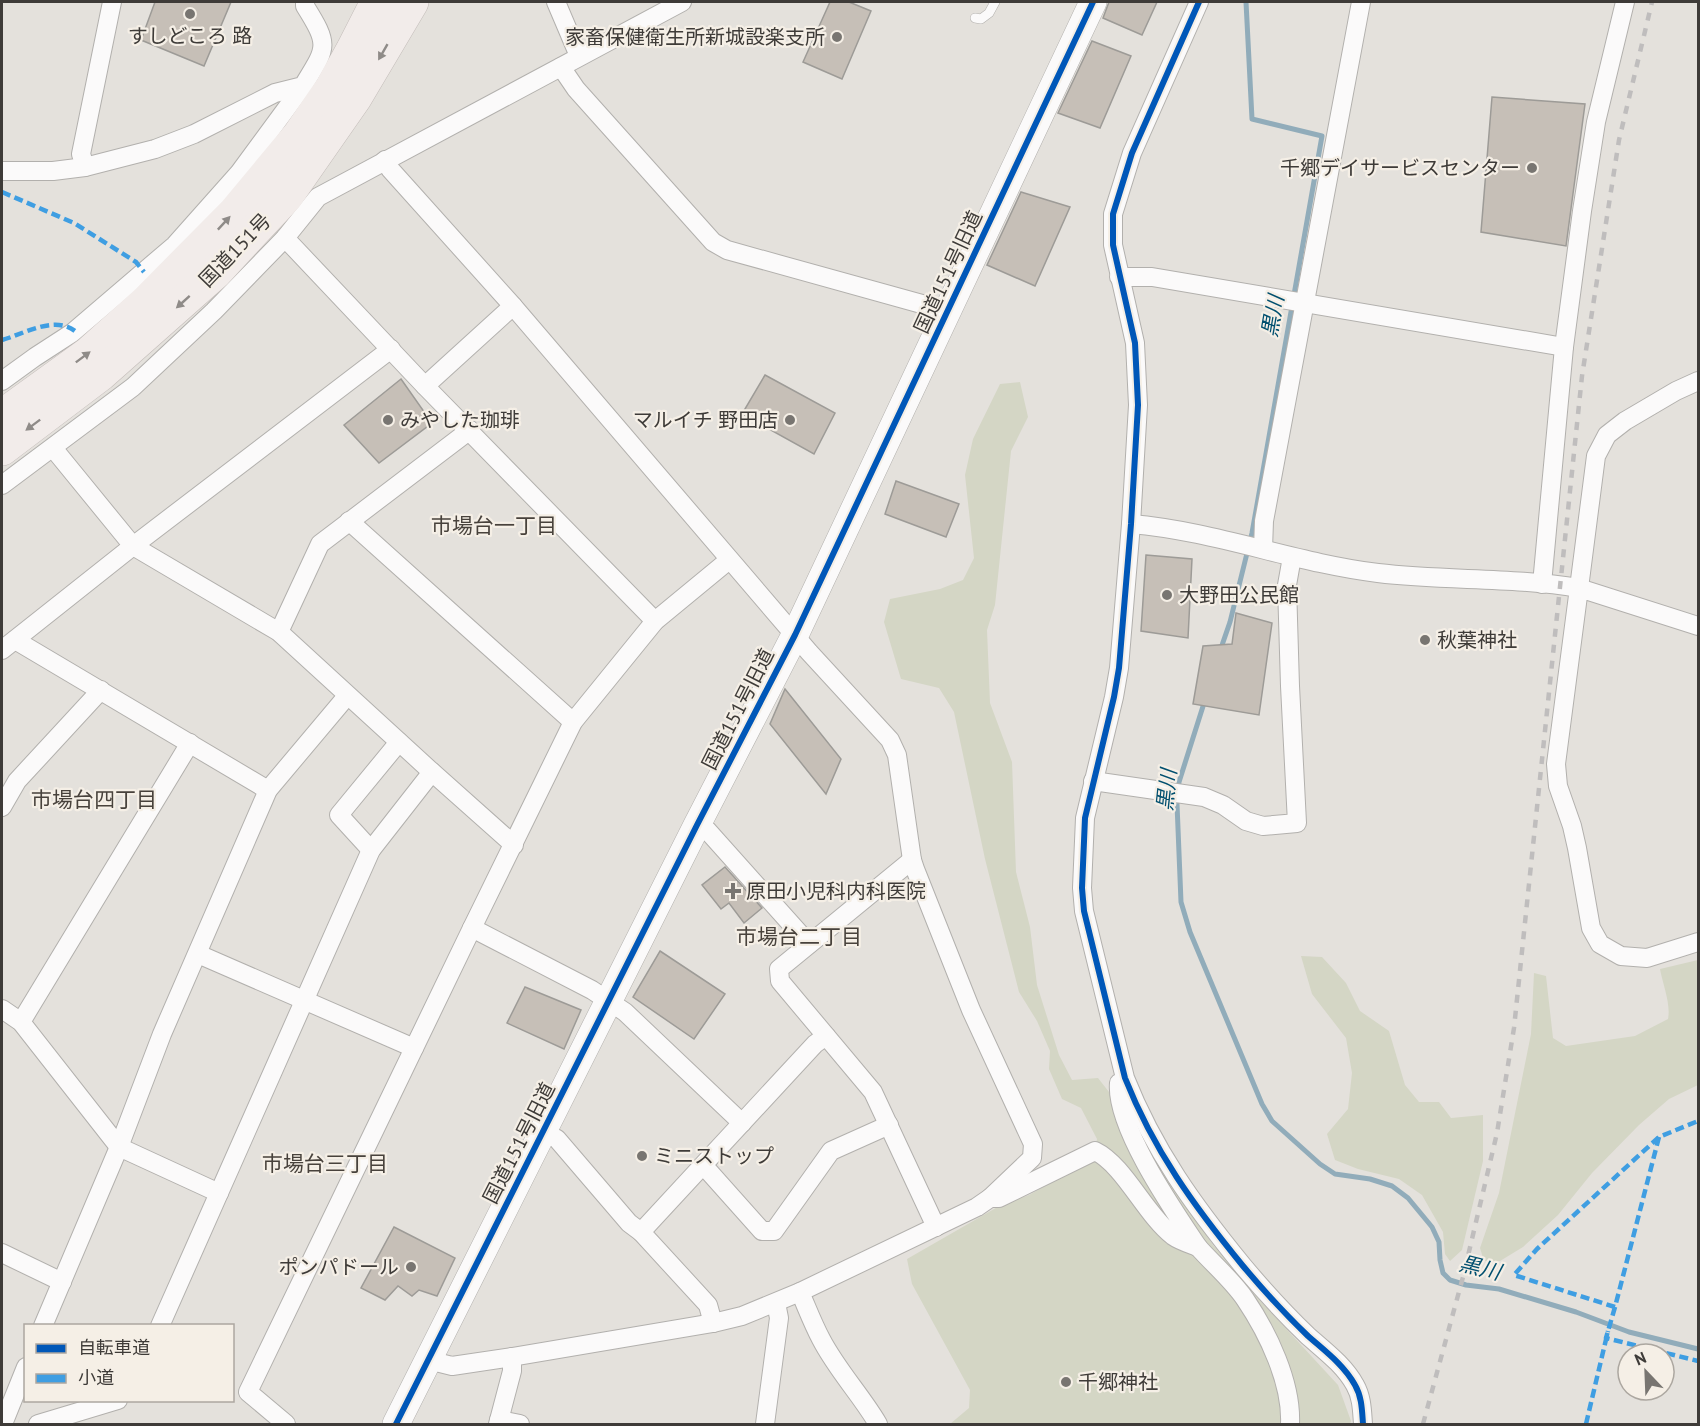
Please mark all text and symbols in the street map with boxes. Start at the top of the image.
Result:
marker: すしどころ 路 [183,7,197,21]
place label: すしどころ 路 [128,23,252,49]
place label: 家畜保健衛生所新城設楽支所 [565,24,825,50]
marker: 家畜保健衛生所新城設楽支所 [830,30,844,44]
one-way arrow [378,44,388,61]
place label: 千郷デイサービスセンター [1280,155,1520,181]
marker: 千郷デイサービスセンター [1525,161,1539,175]
street label: 国道151号旧道 [908,206,988,338]
street label: 国道151号 [193,208,277,292]
one-way arrow [217,215,231,230]
water label: 黒川 [1256,291,1290,339]
one-way arrow [176,295,191,308]
one-way arrow [75,351,90,363]
place label: みやした珈琲 [400,407,520,433]
place label: マルイチ 野田店 [633,407,778,433]
marker: みやした珈琲 [381,413,395,427]
marker: マルイチ 野田店 [783,413,797,427]
one-way arrow [25,419,40,431]
district label: 市場台一丁目 [431,512,557,539]
place label: 大野田公民館 [1179,582,1299,608]
marker: 大野田公民館 [1160,588,1174,602]
place label: 秋葉神社 [1437,627,1517,653]
marker: 秋葉神社 [1418,633,1432,647]
street label: 国道151号旧道 [696,644,780,774]
water label: 黒川 [1151,766,1182,812]
district label: 市場台四丁目 [31,786,157,813]
place label: 原田小児科内科医院 [746,878,926,904]
marker: 原田小児科内科医院 [724,882,742,900]
district label: 市場台二丁目 [736,923,862,950]
street label: 国道151号旧道 [477,1078,561,1208]
place label: ミニストップ [654,1143,774,1169]
marker: ミニストップ [635,1149,649,1163]
district label: 市場台三丁目 [262,1150,388,1177]
water label: 黒川 [1456,1249,1506,1286]
place label: ポンパドール [278,1254,399,1280]
marker: ポンパドール [404,1260,418,1274]
legend [24,1324,234,1402]
text: 自転車道 [78,1336,150,1359]
north arrow [1616,1342,1676,1402]
text: N [1631,1347,1649,1369]
text: 小道 [78,1366,114,1389]
place label: 千郷神社 [1078,1369,1158,1395]
marker: 千郷神社 [1059,1375,1073,1389]

